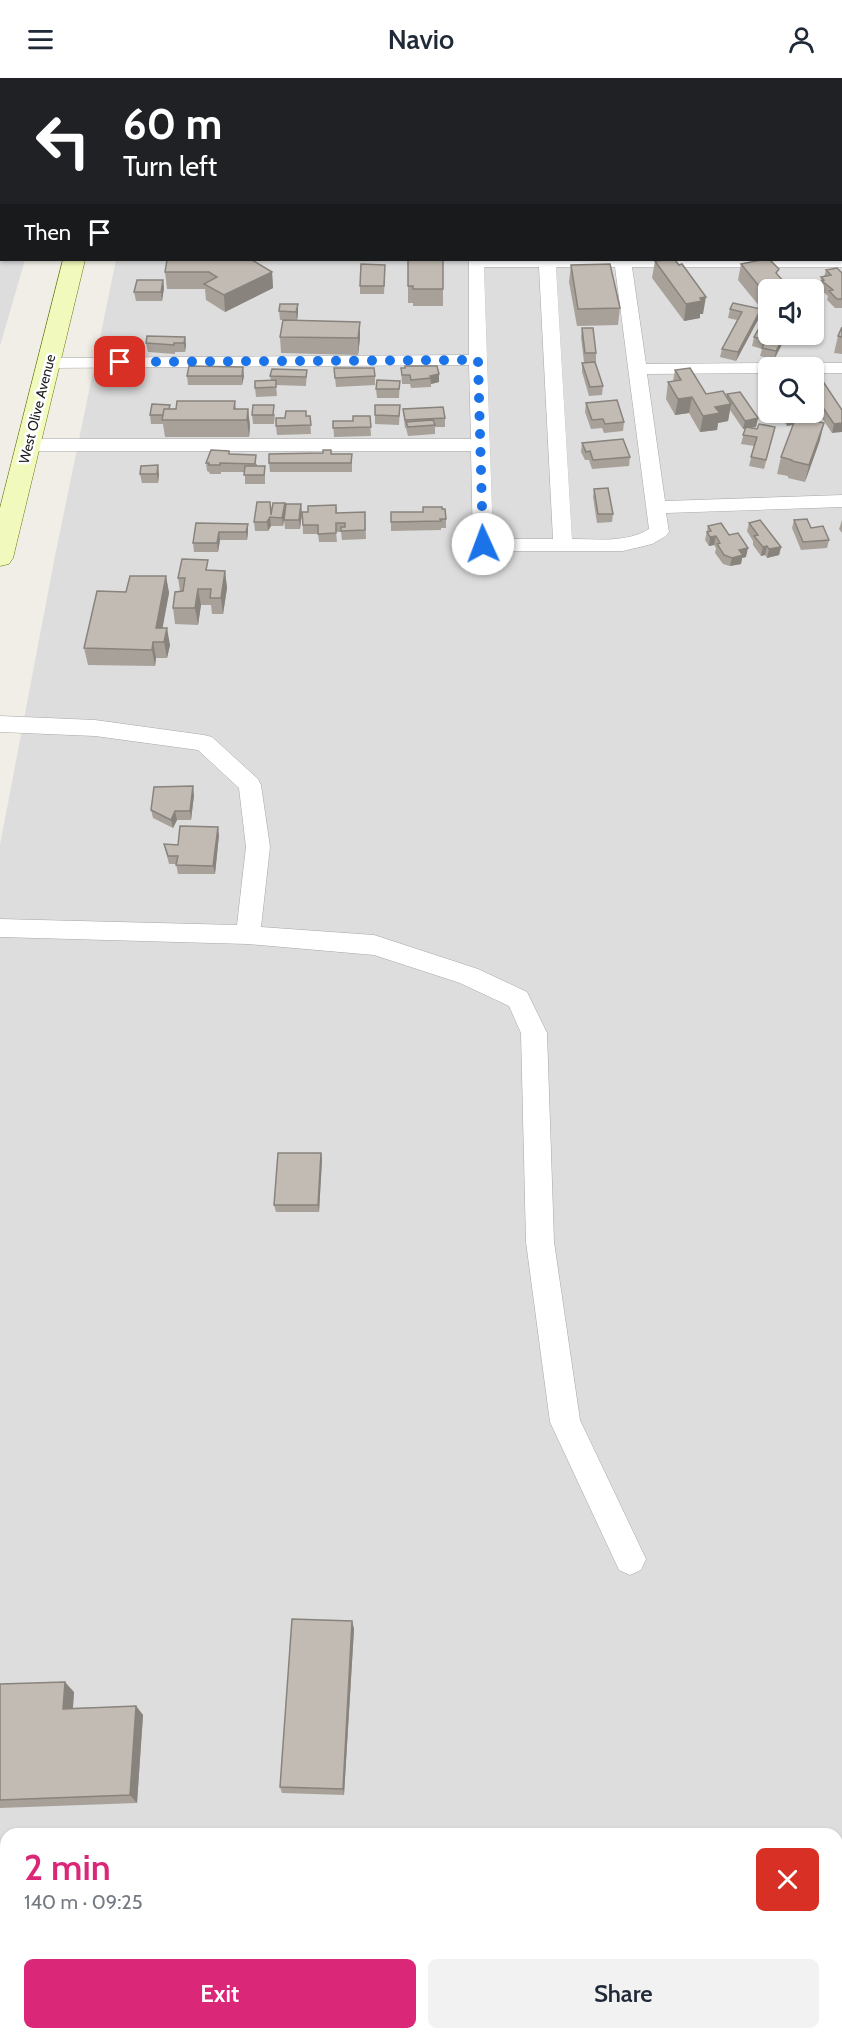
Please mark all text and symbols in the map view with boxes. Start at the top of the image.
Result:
icon: menu [24,23,57,56]
text: Navio [388,23,454,56]
icon: person [785,23,818,56]
text: 60 m [123,98,222,150]
icon: left [24,102,102,180]
text: Turn left [123,150,217,183]
icon: arrive [83,216,116,249]
text: Then [24,219,71,246]
map controls [758,279,824,423]
button: sound [758,279,824,345]
pin [94,336,145,387]
icon: arrive [103,345,136,378]
street label: West Olive Avenue [15,352,59,466]
button: search [758,357,824,423]
position arrow [451,512,515,576]
text: 2 min [24,1845,111,1889]
button: close [756,1848,819,1911]
text: 140 m · 09:25 [24,1890,143,1914]
button: Exit [24,1959,416,2028]
button: Share [428,1959,819,2028]

